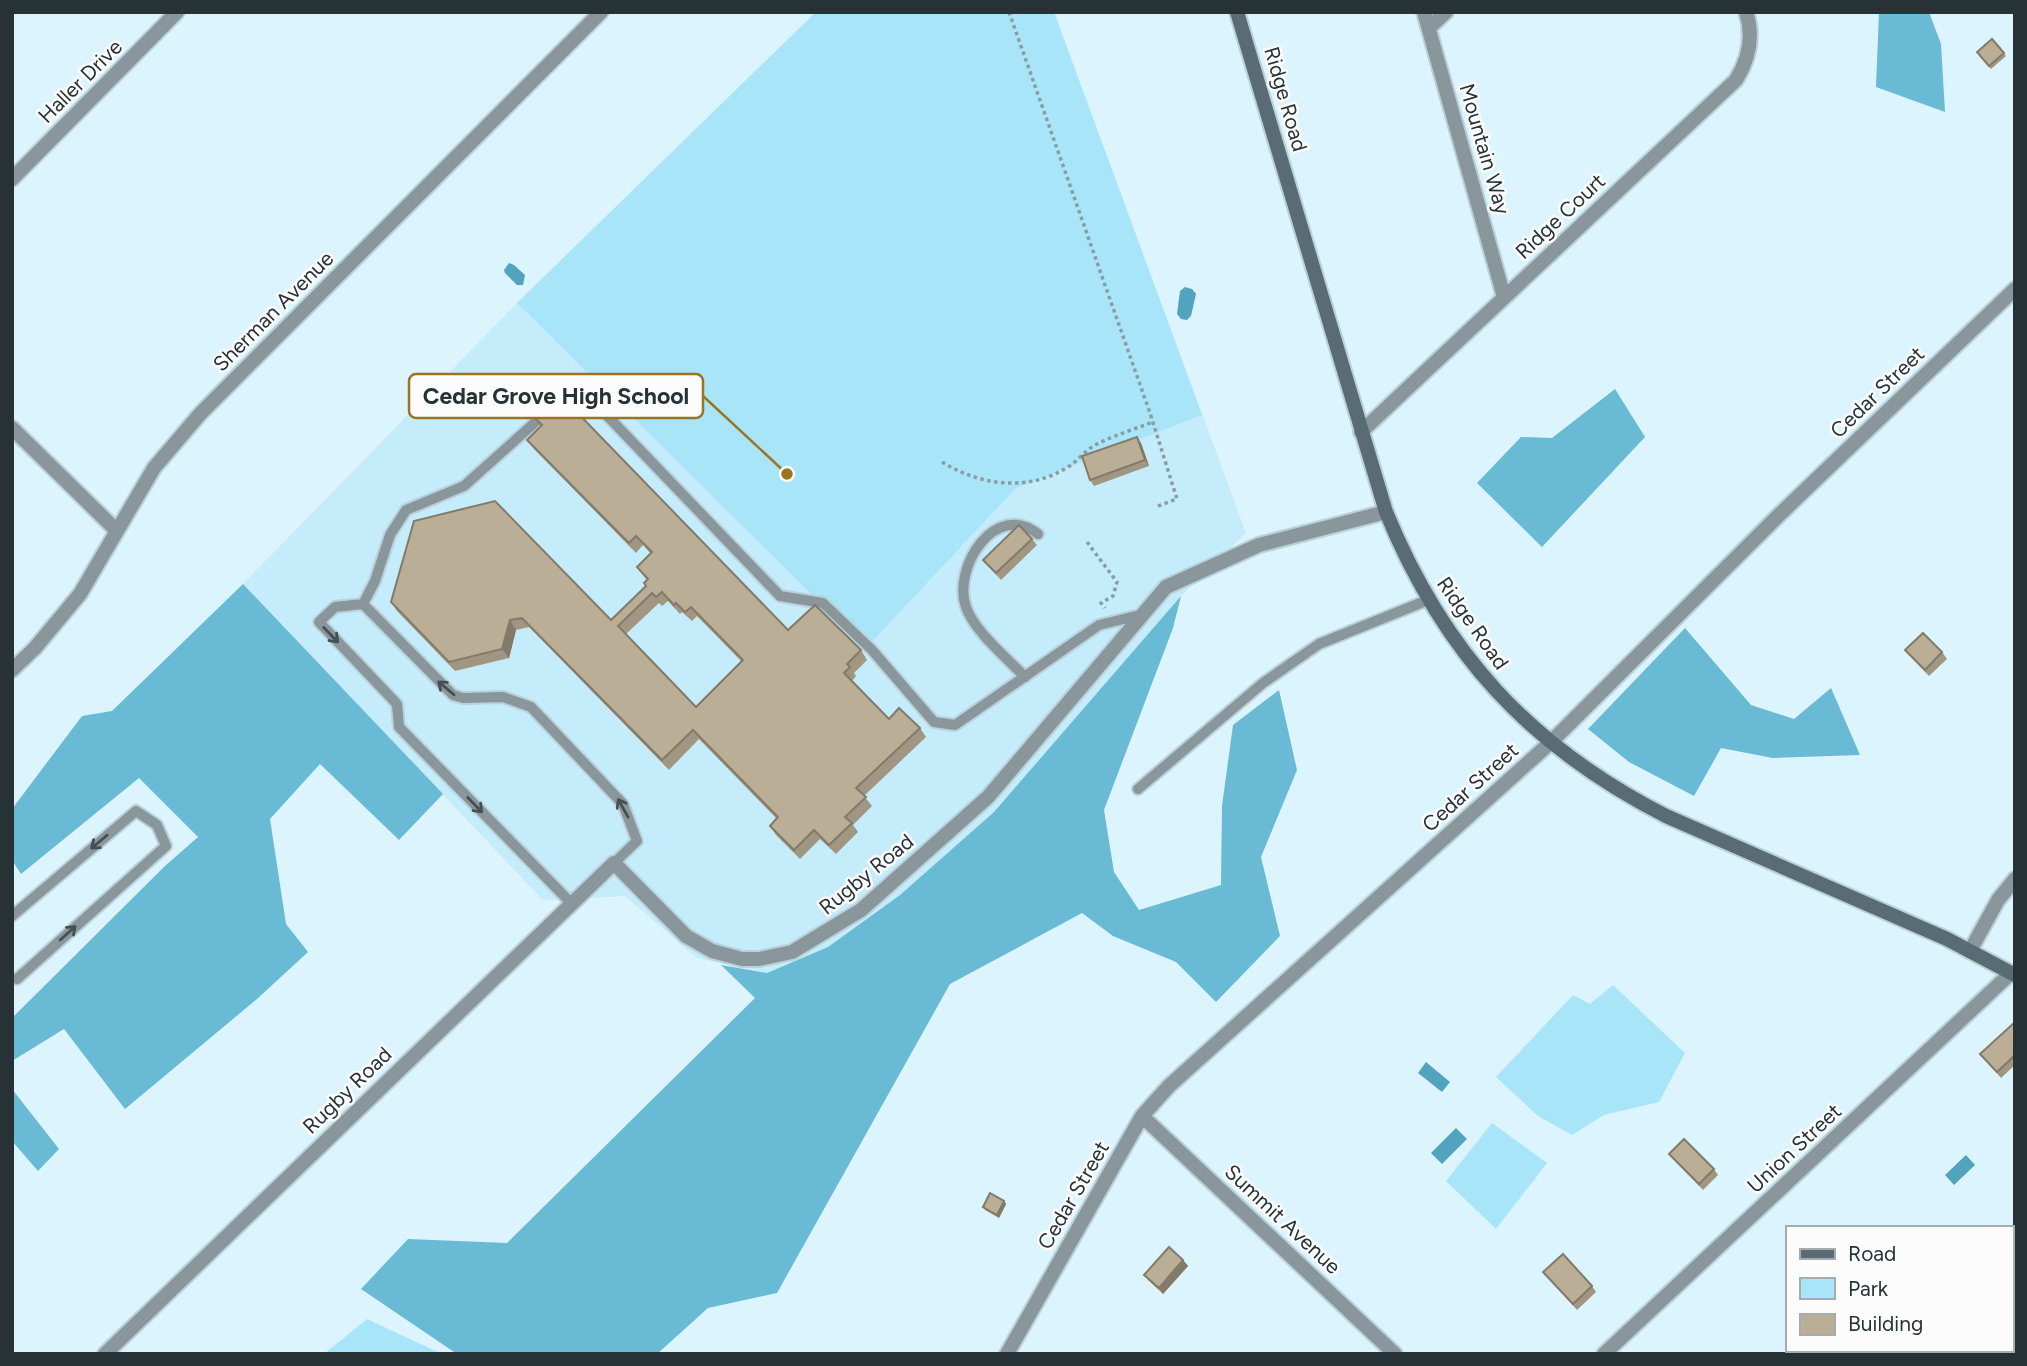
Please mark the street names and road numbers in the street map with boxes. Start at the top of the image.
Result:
street label: Haller Drive [33,34,127,128]
street label: Ridge Road [1259,44,1313,154]
street label: Mountain Way [1454,81,1516,217]
street label: Ridge Court [1510,168,1610,264]
street label: Sherman Avenue [208,246,338,376]
street label: Cedar Street [1825,341,1929,443]
street label: Ridge Road [1432,572,1514,674]
street label: Cedar Street [1417,737,1523,837]
street label: Rugby Road [814,828,918,920]
street label: Rugby Road [297,1041,397,1139]
street label: Union Street [1742,1098,1846,1198]
street label: Cedar Street [1032,1136,1114,1254]
street label: Summit Avenue [1220,1159,1346,1279]

